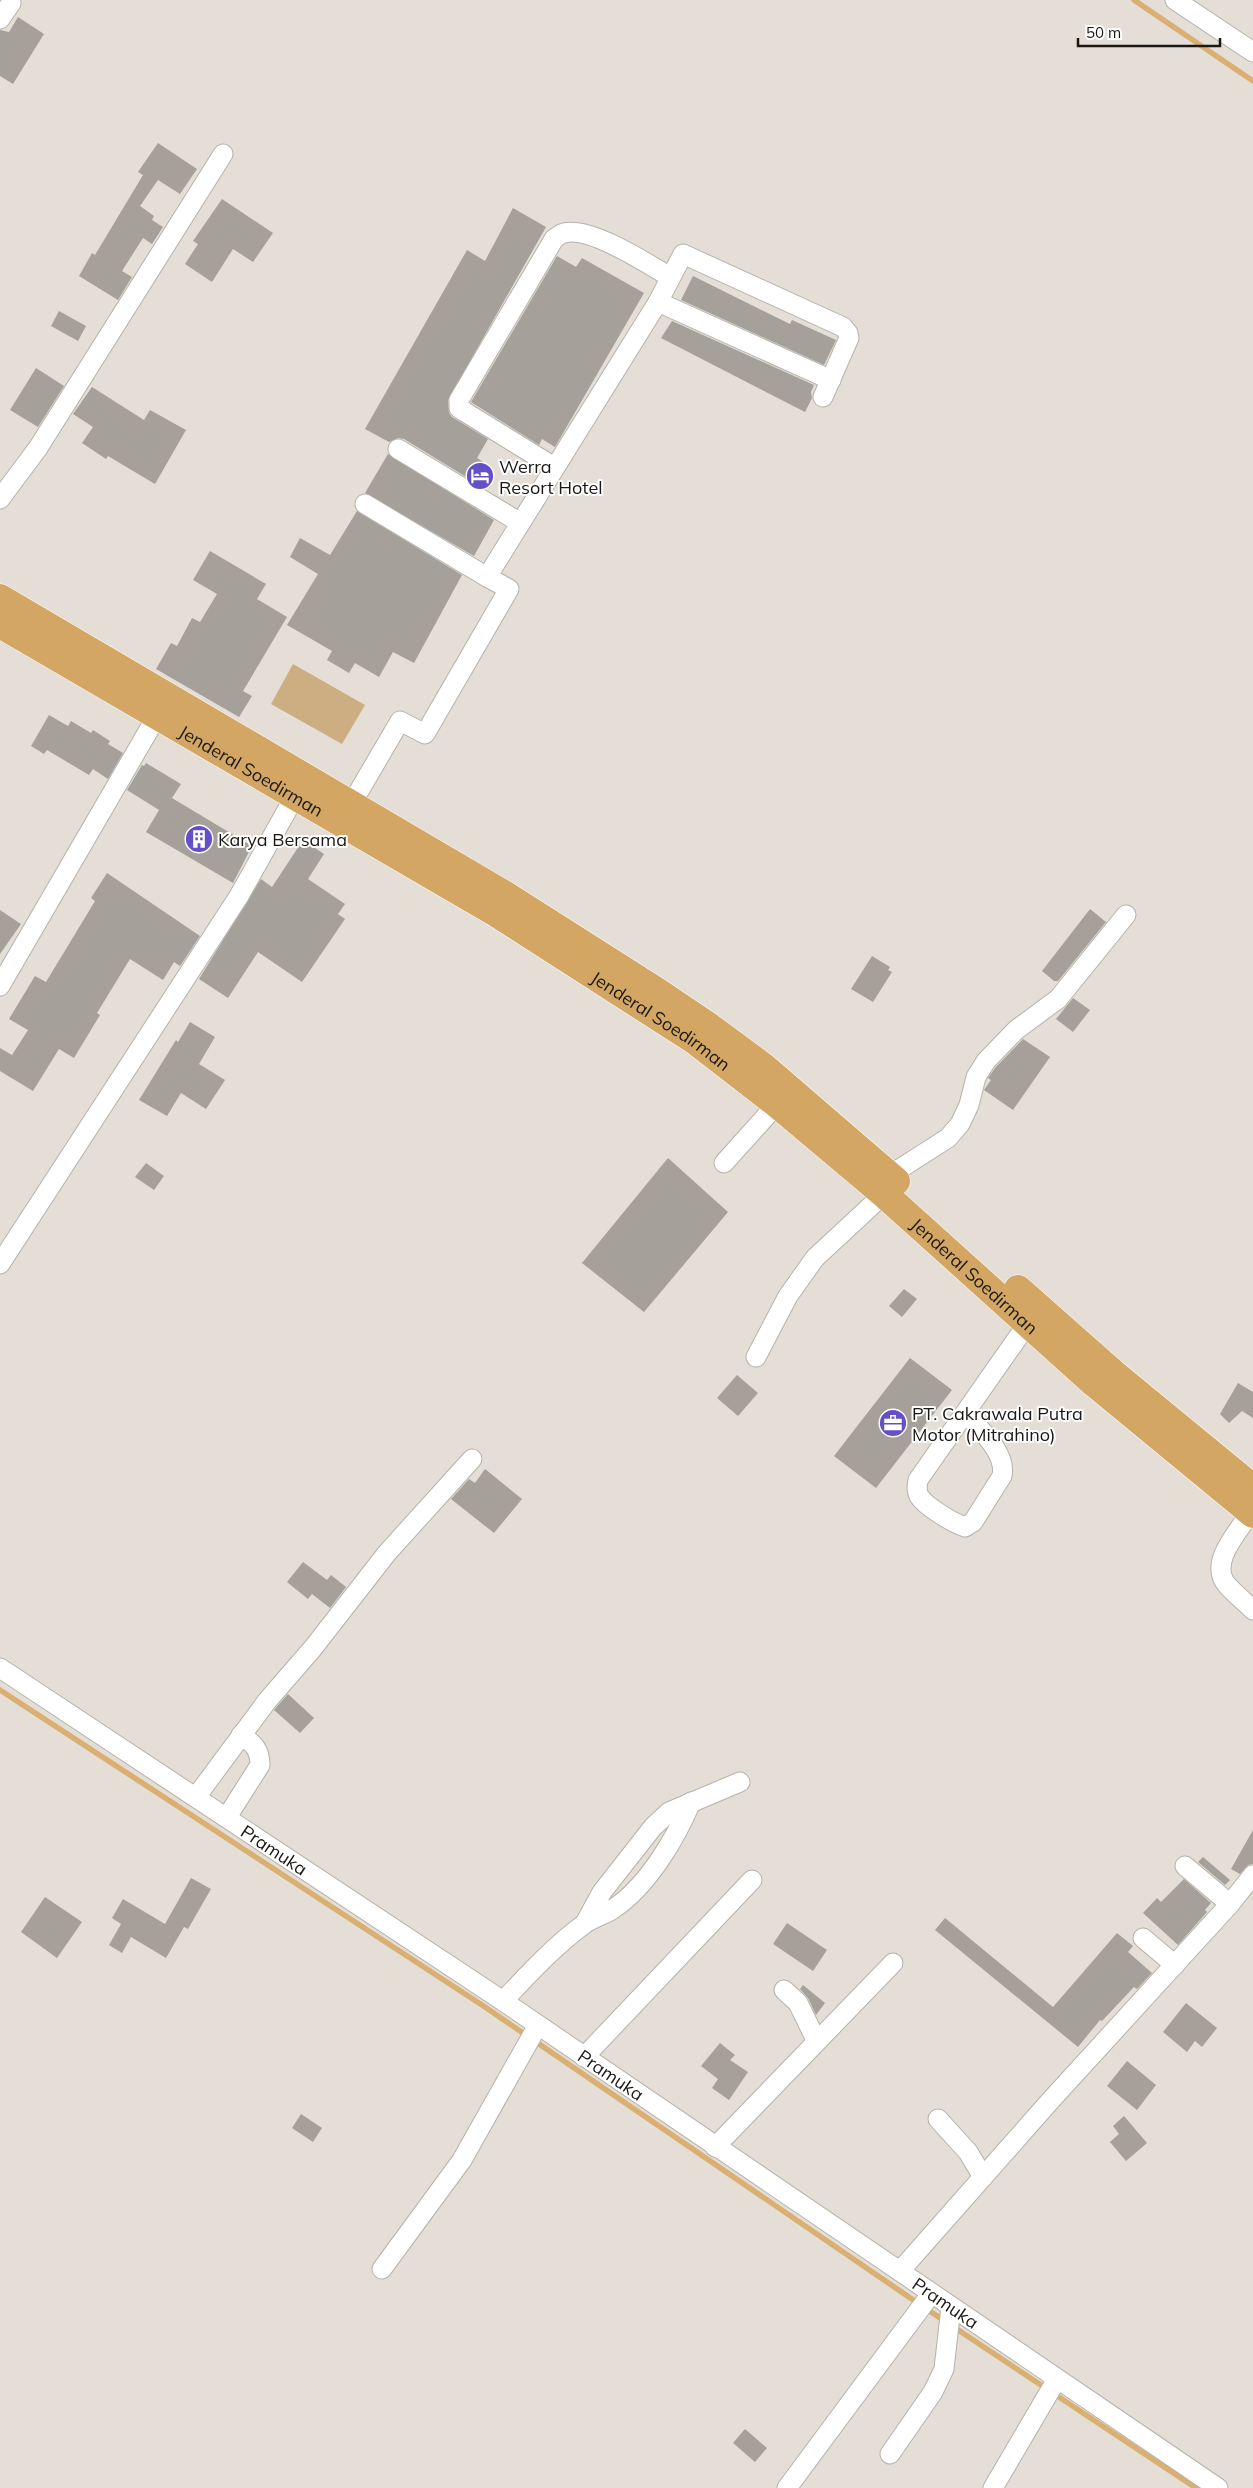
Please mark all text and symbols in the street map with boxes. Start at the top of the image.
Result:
scale bar [1078,15,1220,47]
text: 50 m [1086,23,1121,42]
place label: Werra Resort Hotel [499,455,603,499]
hotel icon: Werra Resort Hotel [465,461,495,491]
street label: Jenderal Soedirman [175,719,328,822]
building icon: Karya Bersama [184,824,214,854]
place label: Karya Bersama [218,828,347,851]
street label: Jenderal Soedirman [587,966,735,1076]
street label: Jenderal Soedirman [906,1213,1043,1339]
place label: PT. Cakrawala Putra Motor (Mitrahino) [912,1402,1083,1446]
office icon: PT. Cakrawala Putra Motor (Mitrahino) [878,1408,908,1438]
street label: Pramuka [237,1819,312,1880]
street label: Pramuka [574,2044,649,2105]
street label: Pramuka [908,2272,983,2333]

